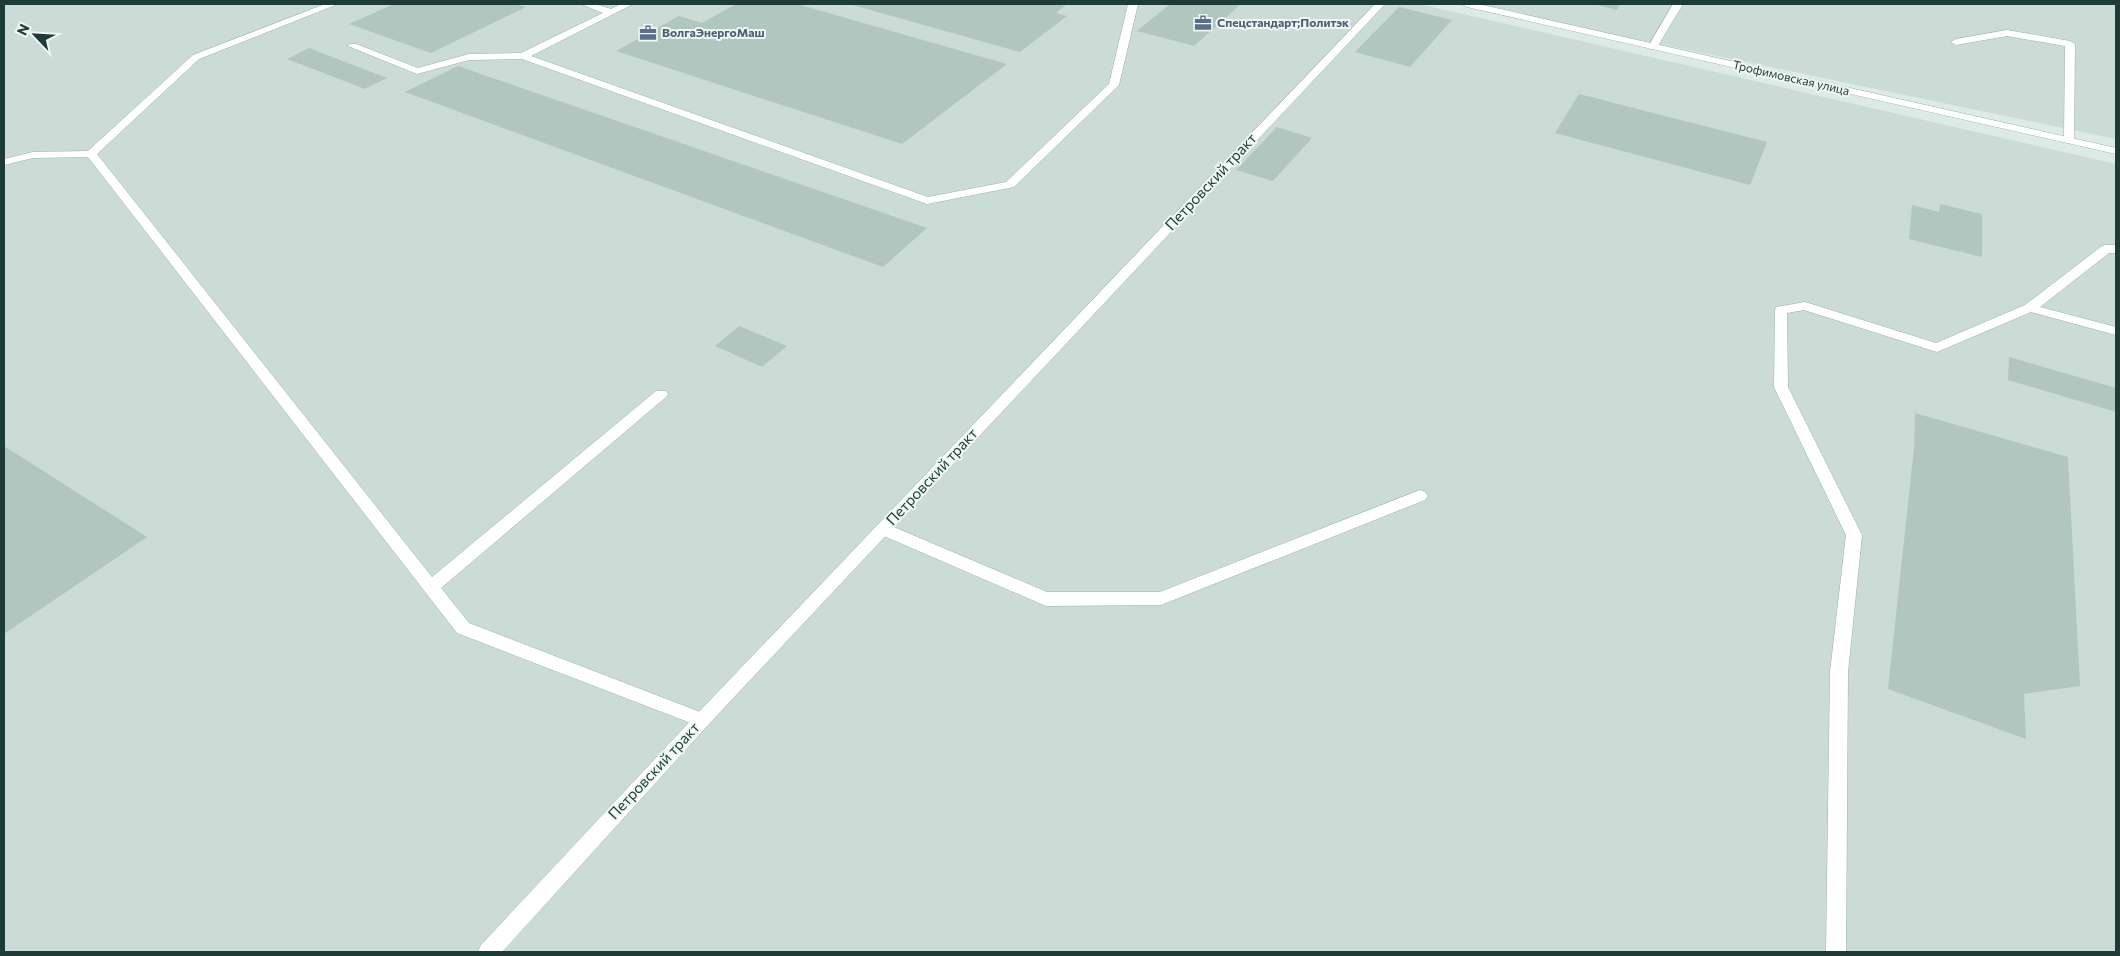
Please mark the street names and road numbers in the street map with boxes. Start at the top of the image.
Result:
street label: Трофимовская улица [1732,57,1851,97]
street label: Петровский тракт [1161,129,1260,234]
street label: Петровский тракт [882,424,981,529]
street label: Петровский тракт [604,718,703,823]

